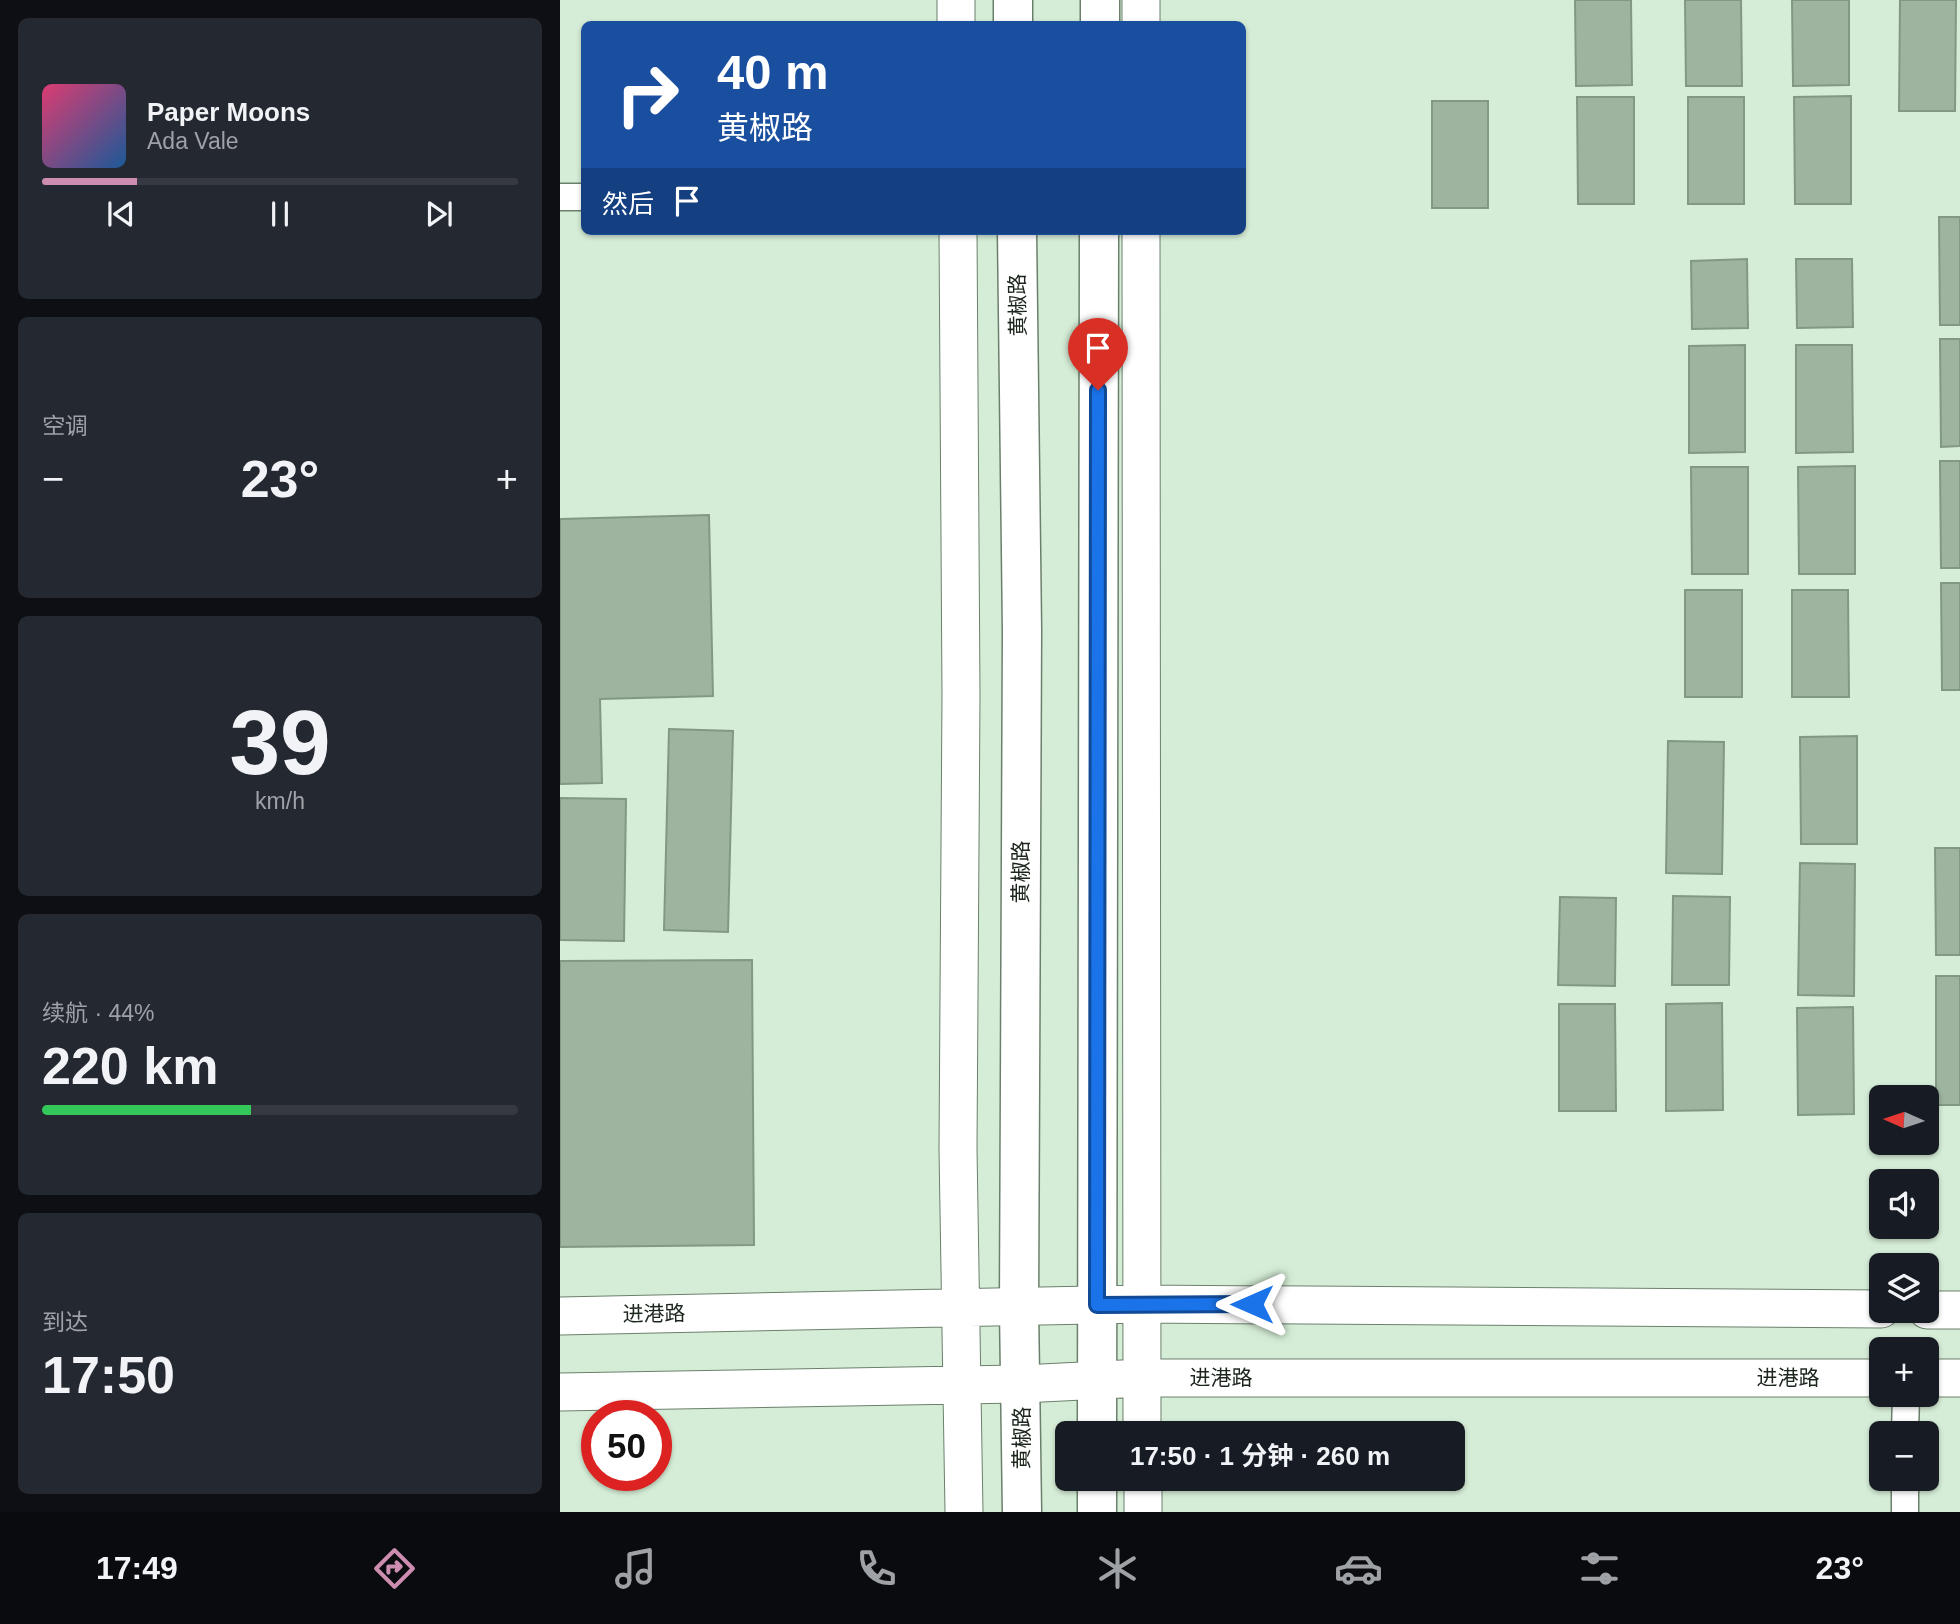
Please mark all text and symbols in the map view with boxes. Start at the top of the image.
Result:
text: 40 m [717,45,829,99]
icon: right [602,49,693,140]
text: Paper Moons [147,97,310,127]
text: 黄椒路 [717,110,813,146]
text: Ada Vale [147,128,239,154]
icon: arrive [668,182,706,220]
text: 然后 [602,189,654,219]
icon: previous [102,195,140,233]
icon: pause [261,195,299,233]
icon: next [420,195,458,233]
street label: 黄椒路 [1005,273,1030,337]
pin [1068,318,1128,390]
icon: arrive [1079,329,1117,367]
text: 空调 [42,413,88,439]
text: 23° [241,450,319,508]
text: − [42,458,64,500]
text: + [496,458,518,500]
text: 39 [229,692,331,793]
text: km/h [255,788,305,814]
street label: 黄椒路 [1009,841,1032,904]
text: 续航 · 44% [42,1000,154,1026]
text: 220 km [42,1037,218,1095]
north arrow [1869,1085,1939,1155]
map controls [1869,1085,1939,1491]
button: sound [1869,1169,1939,1239]
button: layers [1869,1253,1939,1323]
position arrow [1215,1267,1289,1341]
street label: 进港路 [622,1301,686,1326]
text: 到达 [42,1309,88,1335]
button: + [1869,1337,1939,1407]
text: 17:50 [42,1346,175,1404]
street label: 进港路 [1190,1366,1253,1389]
street label: 进港路 [1757,1366,1820,1389]
speed limit sign: 50 [581,1400,672,1491]
street label: 黄椒路 [1010,1407,1033,1470]
button: − [1869,1421,1939,1491]
text: 17:50 · 1 分钟 · 260 m [1130,1441,1390,1471]
icon: directions [370,1544,419,1593]
icon: music [611,1544,660,1593]
icon: phone [852,1544,901,1593]
icon: climate [1093,1544,1142,1593]
icon: car [1334,1544,1383,1593]
icon: filters [1575,1544,1624,1593]
text: 17:49 [96,1550,178,1586]
text: 23° [1816,1550,1864,1586]

